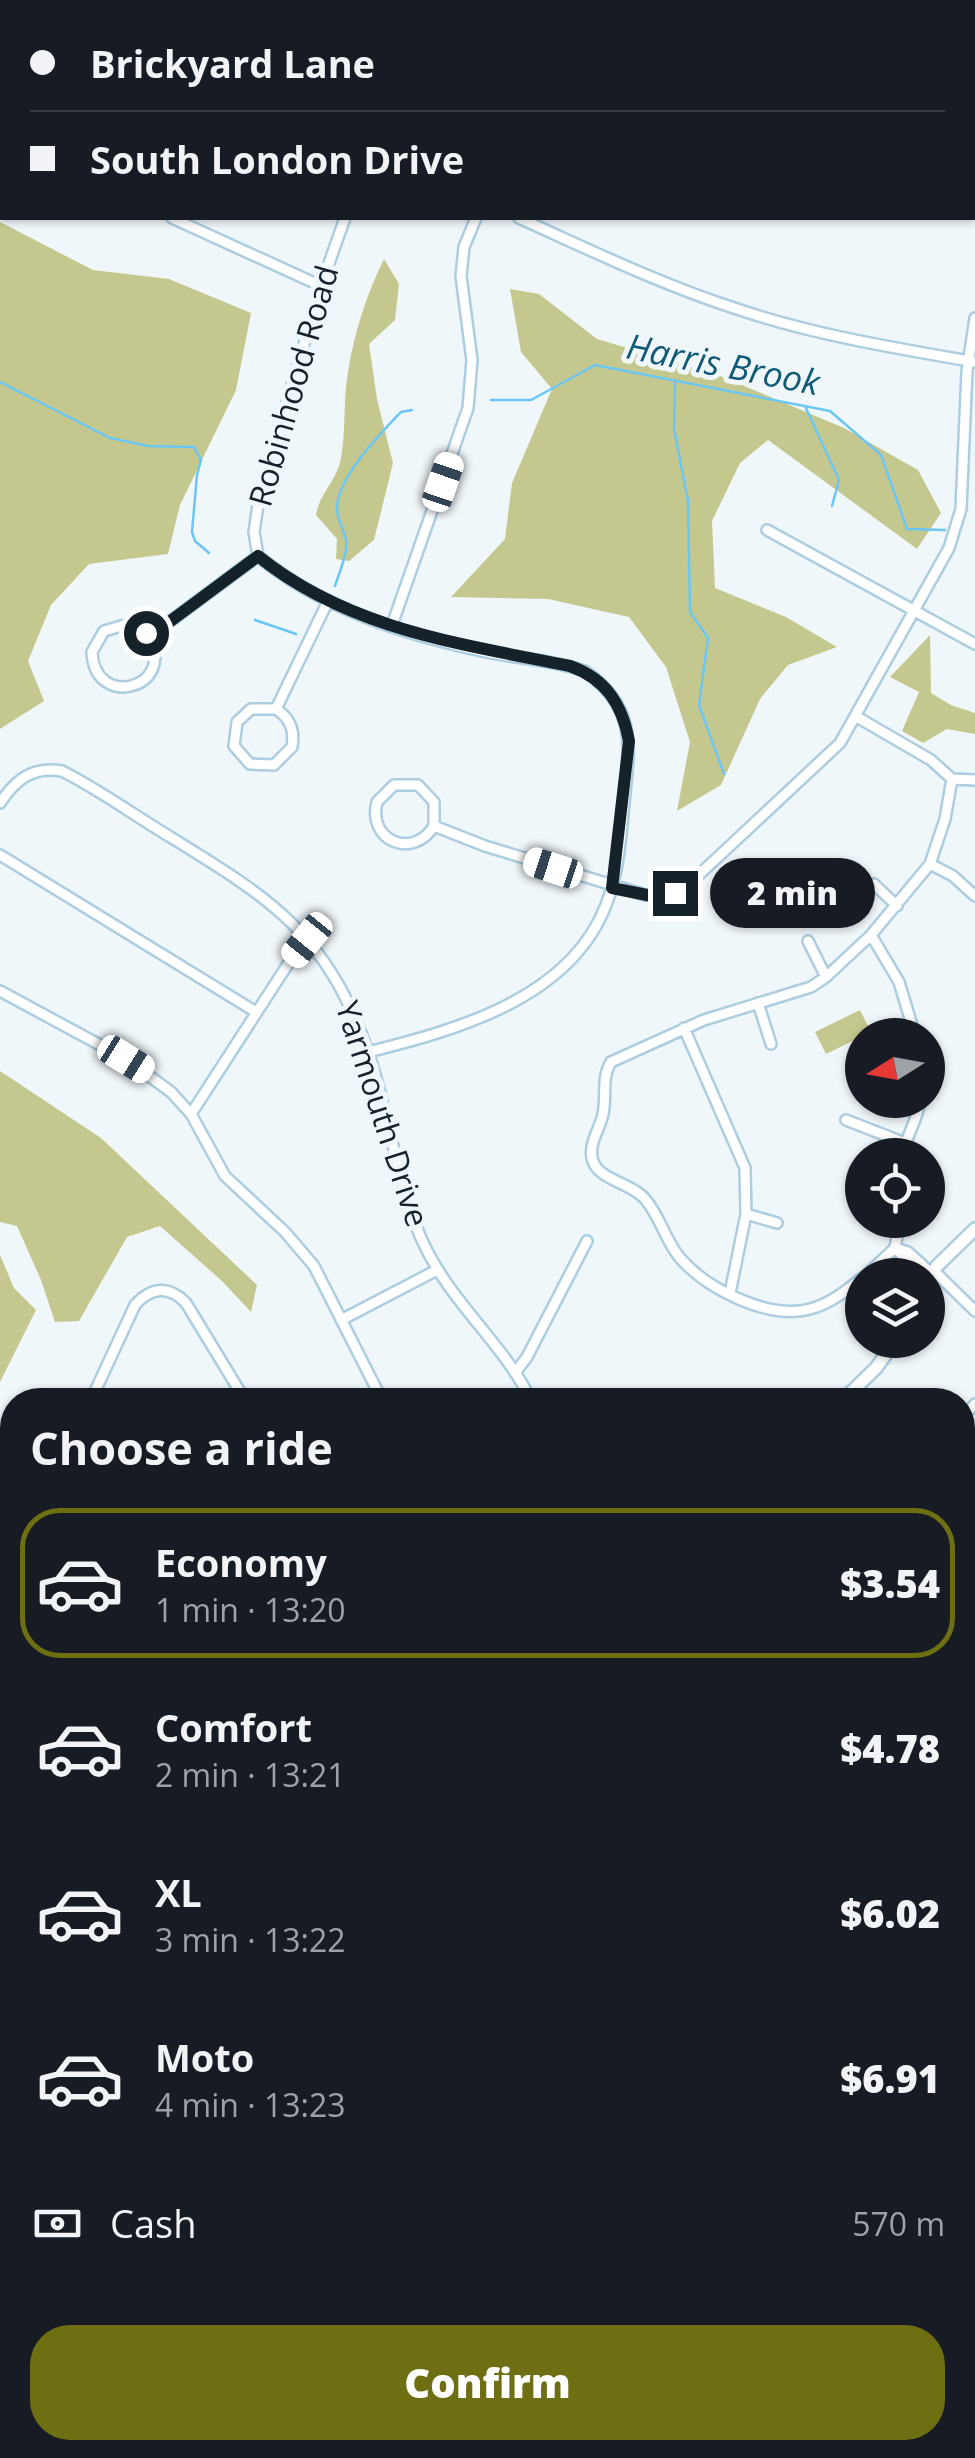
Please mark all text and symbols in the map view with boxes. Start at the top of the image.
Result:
text: Brickyard Lane [90,37,375,89]
text: South London Drive [90,133,464,185]
street label: Robinhood Road [238,260,347,511]
water label: Harris Brook [623,322,826,406]
car [419,449,467,515]
route start [124,611,169,656]
car [520,844,586,892]
callout: 2 min [710,858,875,928]
route end [653,871,698,916]
text: 2 min [747,871,838,914]
car [276,907,338,973]
street label: Yarmouth Drive [327,995,440,1232]
north arrow [845,1018,945,1118]
map controls [845,1018,945,1358]
car [93,1030,159,1088]
button: locate [845,1138,945,1238]
button: layers [845,1258,945,1358]
text: Choose a ride [30,1417,333,1478]
text: Economy [155,1536,327,1588]
icon: car [35,1538,125,1628]
text: $3.54 [840,1557,940,1609]
text: 1 min · 13:20 [155,1588,346,1631]
text: Comfort [155,1701,312,1753]
icon: car [35,1703,125,1793]
text: $4.78 [840,1722,940,1774]
text: 2 min · 13:21 [155,1753,346,1796]
text: XL [155,1866,202,1918]
icon: car [35,1868,125,1958]
text: $6.02 [840,1887,940,1939]
text: 3 min · 13:22 [155,1918,346,1961]
text: Moto [155,2031,254,2083]
icon: car [35,2033,125,2123]
text: $6.91 [840,2052,940,2104]
text: 4 min · 13:23 [155,2083,346,2126]
icon: cash [30,2196,85,2251]
text: Cash [110,2197,196,2249]
text: 570 m [852,2202,945,2245]
button: Confirm [30,2325,945,2440]

